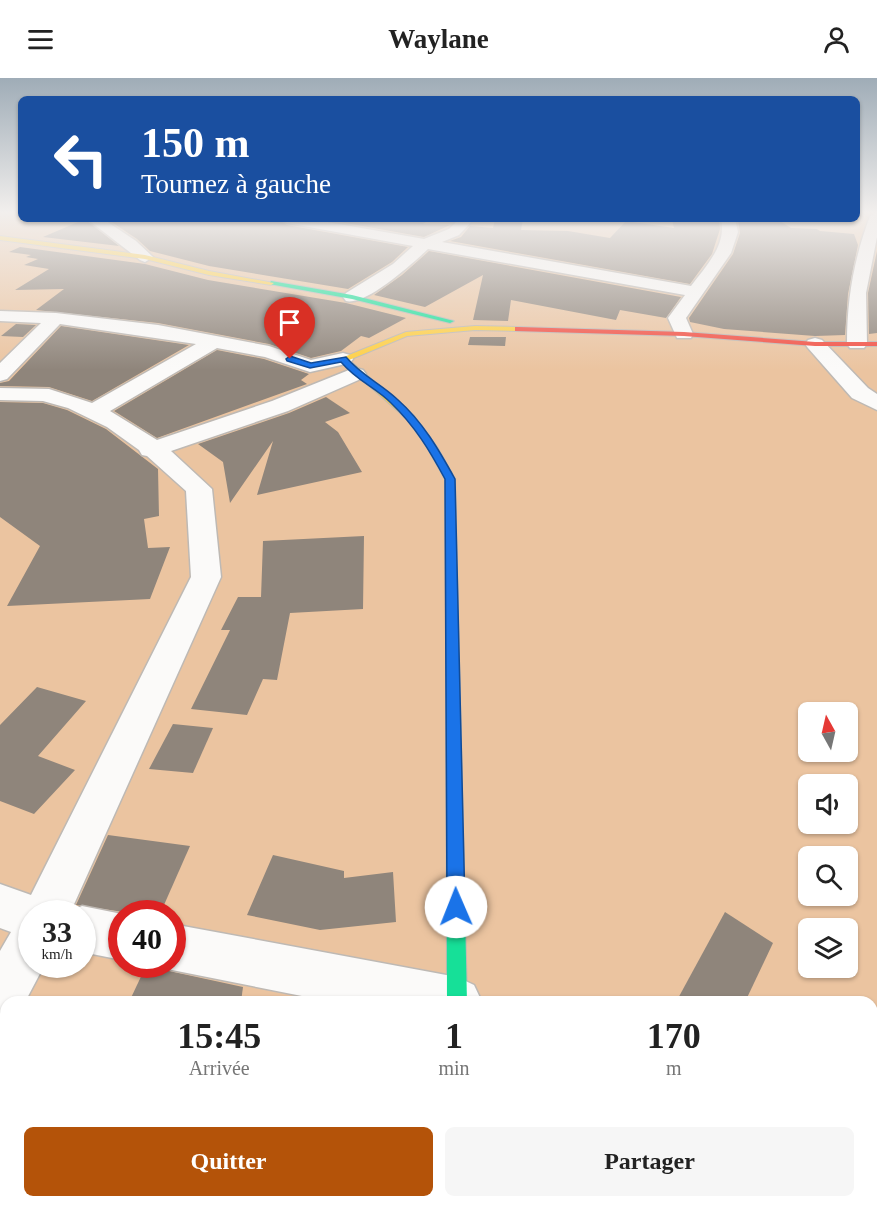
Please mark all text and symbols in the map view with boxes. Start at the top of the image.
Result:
icon: menu [24,23,57,56]
icon: person [820,23,853,56]
text: Waylane [388,24,489,54]
icon: left [42,120,120,198]
text: 150 m [141,120,250,166]
text: Tournez à gauche [141,169,331,199]
pin [264,297,315,359]
icon: arrive [273,306,306,339]
north arrow [798,702,858,762]
map controls [798,702,858,978]
button: sound [798,774,858,834]
button: search [798,846,858,906]
position arrow [424,875,488,939]
speed limit sign: 40 [108,900,186,978]
text: 33 [42,915,72,948]
button: layers [798,918,858,978]
text: km/h [42,946,72,962]
text: 15:45 [177,1016,261,1056]
text: 1 [445,1016,463,1056]
text: 170 [647,1016,701,1056]
text: Arrivée [189,1057,250,1079]
text: min [438,1057,470,1079]
text: m [666,1057,682,1079]
button: Quitter [24,1127,433,1196]
button: Partager [445,1127,854,1196]

